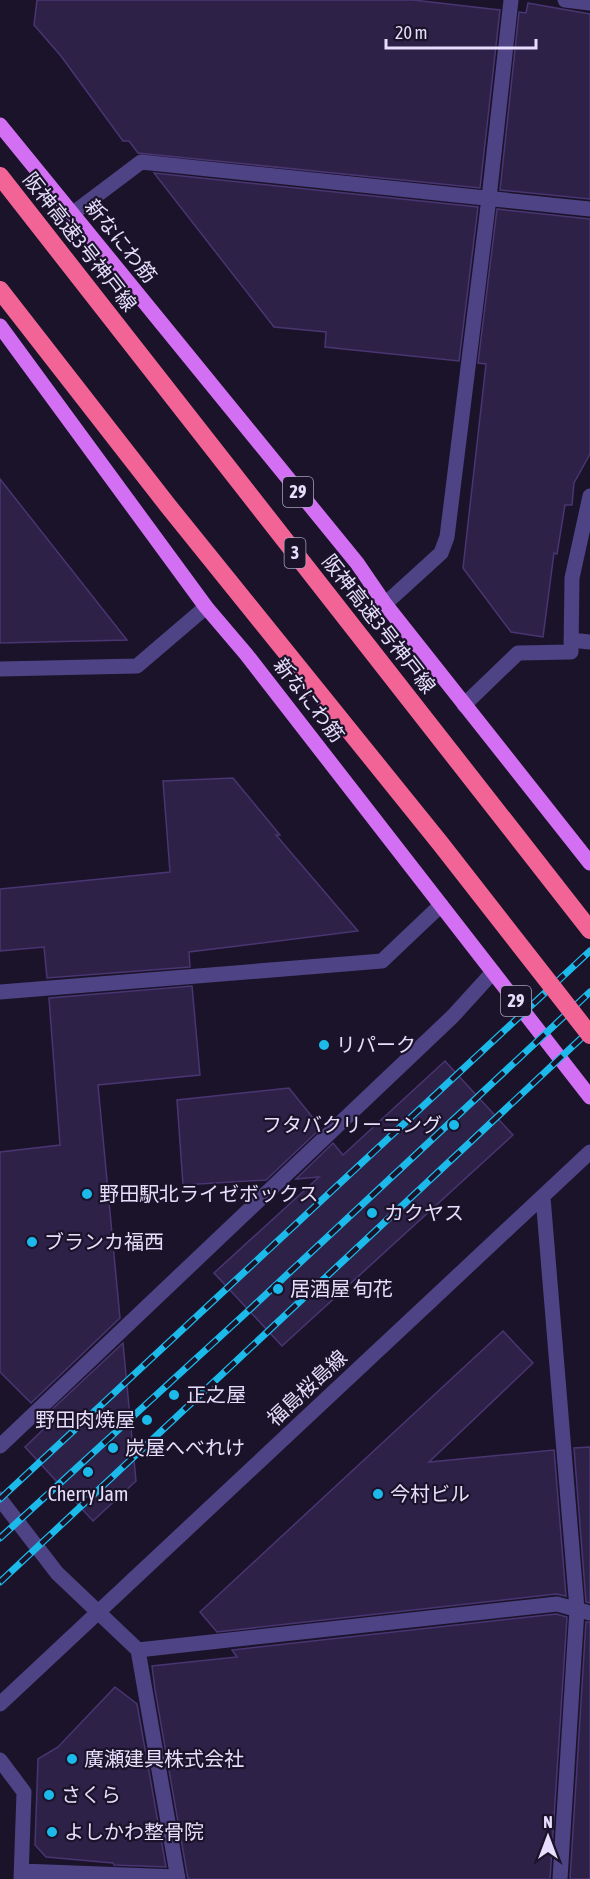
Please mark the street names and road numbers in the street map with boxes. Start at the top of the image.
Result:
street label: 阪神高速3号神戸線 [19,168,142,316]
street label: 新なにわ筋 [81,195,162,287]
road number: 29 [283,477,313,507]
road number: 3 [284,538,306,568]
street label: 阪神高速3号神戸線 [318,550,441,698]
street label: 新なにわ筋 [270,653,349,746]
road number: 29 [501,986,531,1016]
street label: 福島桜島線 [262,1345,351,1430]

